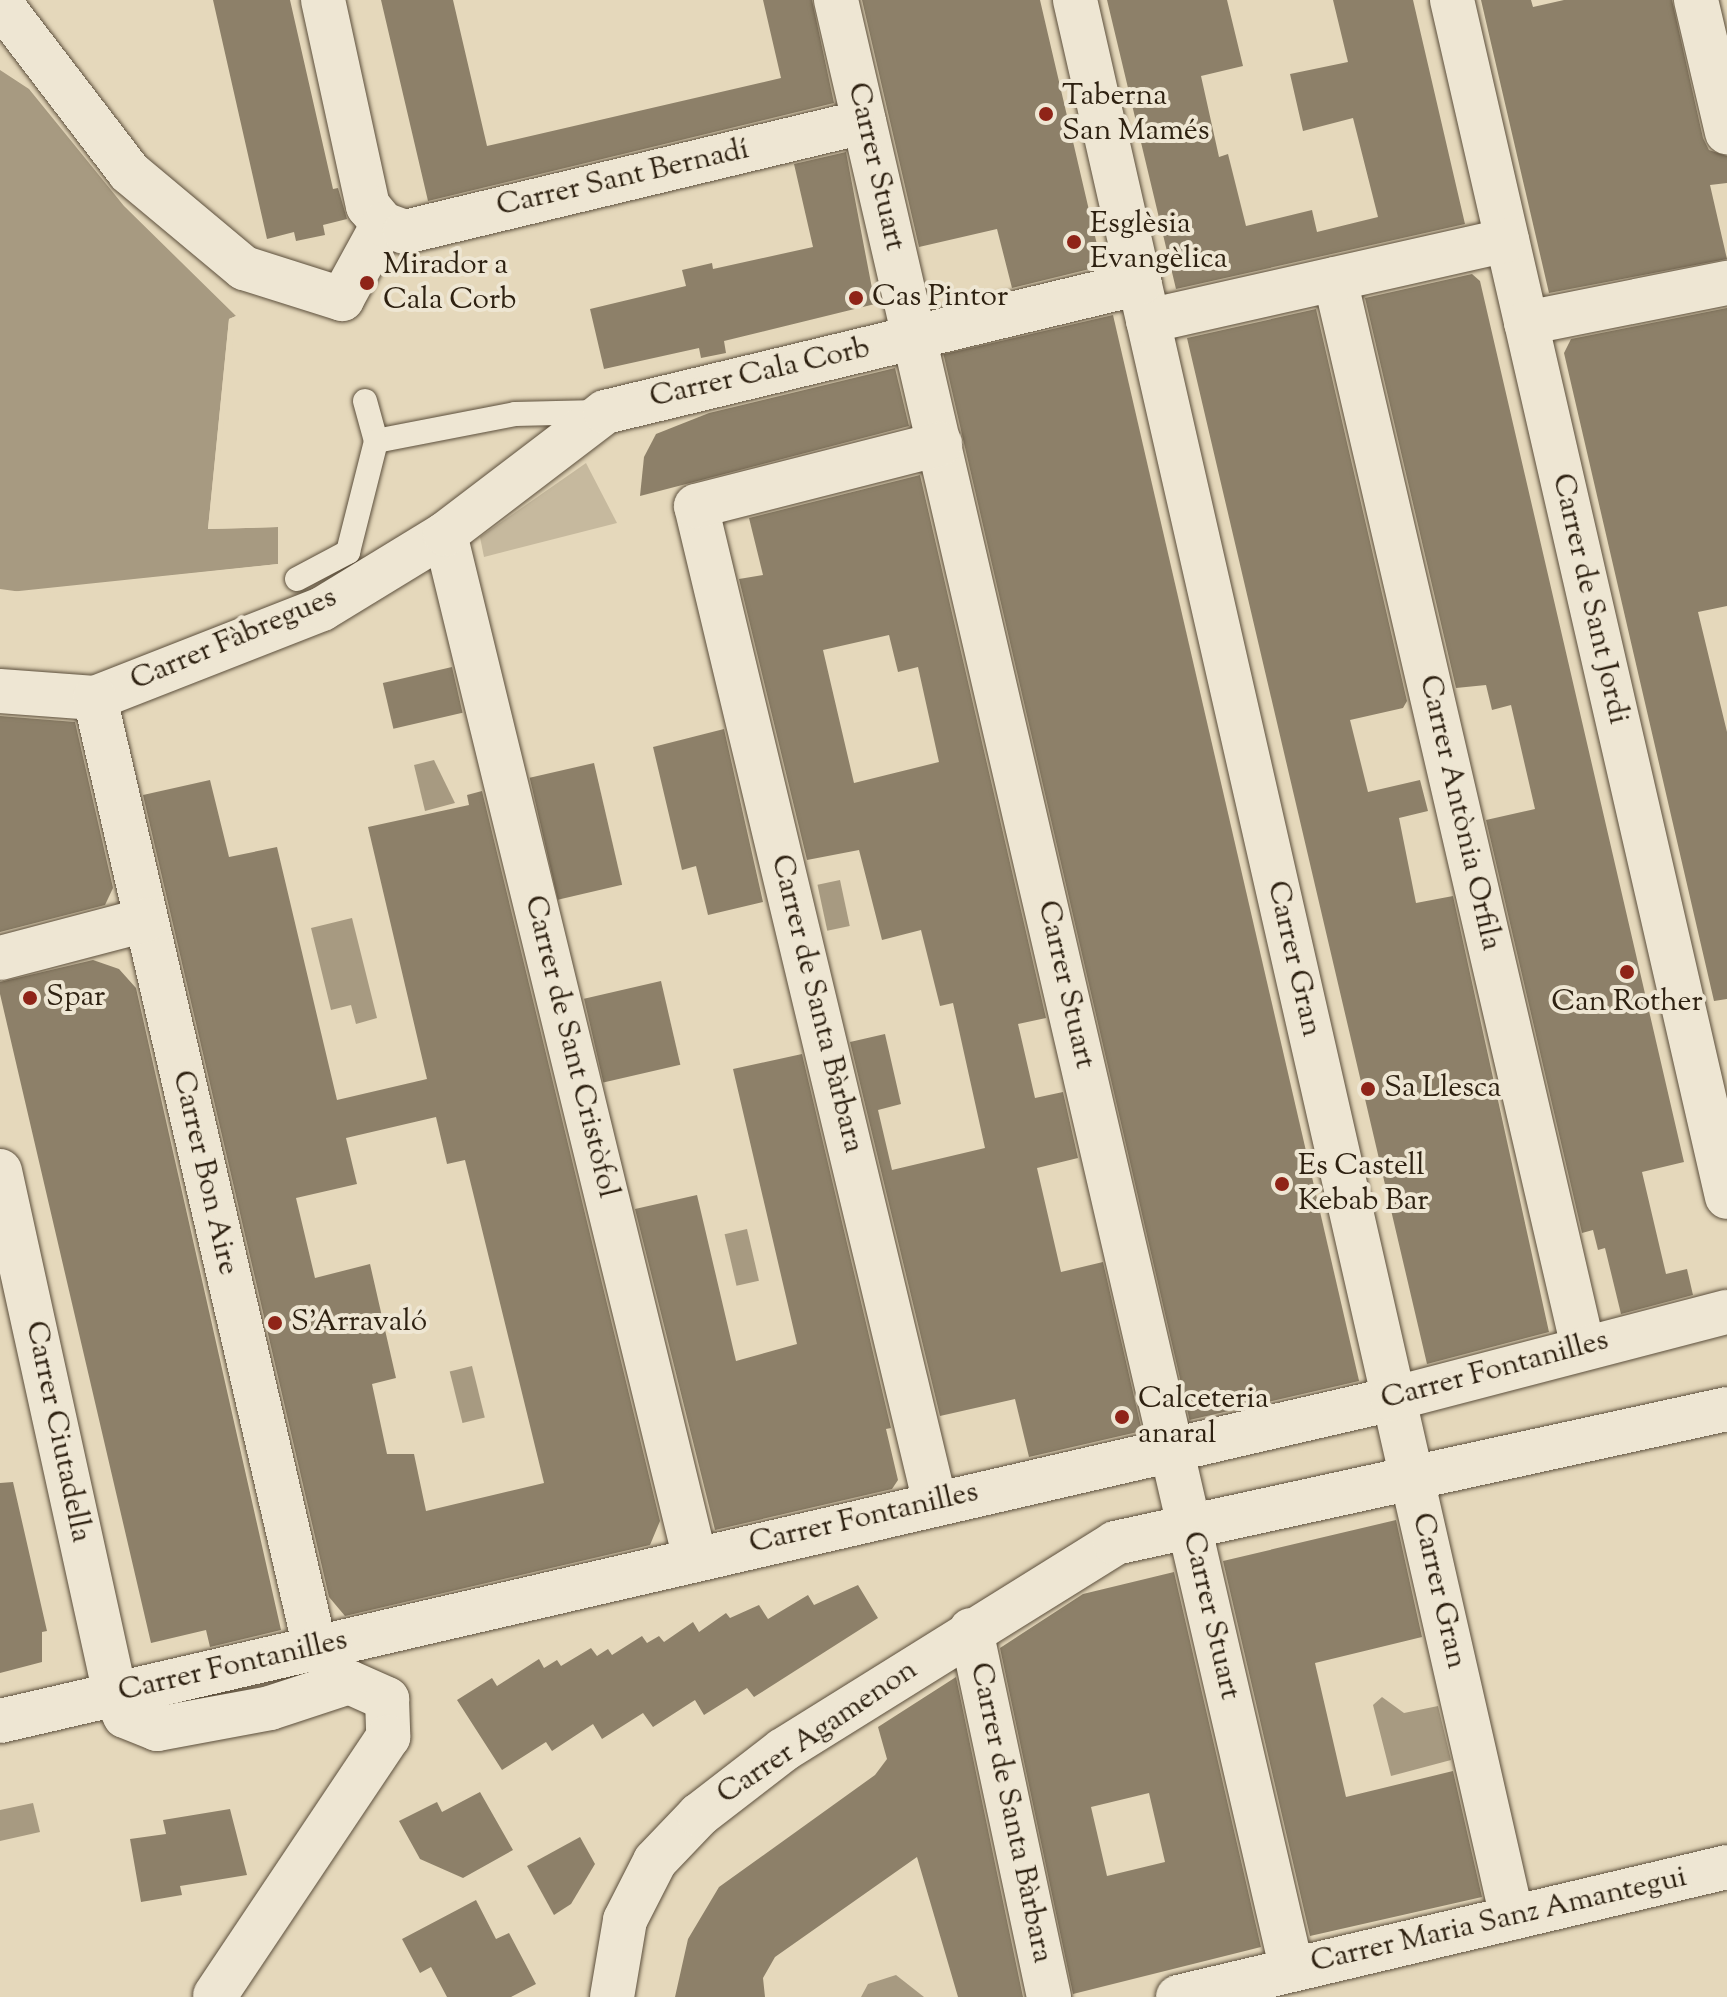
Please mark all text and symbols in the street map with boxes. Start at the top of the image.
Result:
street label: Carrer Stuart [838,79,912,255]
place label: Taberna San Mamés [1062,79,1210,150]
marker: Taberna San Mamés [1037,105,1055,123]
street label: Carrer Sant Bernadí [493,132,753,226]
place label: Esglèsia Evangèlica [1090,207,1228,278]
marker: Esglèsia Evangèlica [1065,233,1083,251]
place label: Mirador a Cala Corb [383,248,516,318]
marker: Mirador a Cala Corb [358,274,376,292]
place label: Cas Pintor [872,280,1008,316]
marker: Cas Pintor [847,289,865,307]
street label: Carrer Cala Corb [647,331,873,417]
street label: Carrer de Sant Jordi [1543,470,1635,728]
street label: Carrer Fàbregues [126,580,342,700]
street label: Carrer Antònia Orfila [1410,672,1508,954]
street label: Carrer de Santa Bàrbara [762,851,870,1157]
street label: Carrer Gran [1258,878,1328,1040]
street label: Carrer de Sant Cristòfol [515,892,625,1202]
street label: Carrer Stuart [1028,897,1102,1073]
marker: Can Rother [1618,963,1636,981]
place label: Spar [46,980,105,1016]
place label: Can Rother [1551,985,1703,1021]
marker: Spar [21,989,39,1007]
street label: Carrer Bon Aire [163,1067,245,1279]
place label: Sa Llesca [1384,1071,1501,1107]
marker: Sa Llesca [1359,1080,1377,1098]
place label: Es Castell Kebab Bar [1298,1149,1428,1220]
marker: Es Castell Kebab Bar [1273,1175,1291,1193]
place label: S'Arravaló [291,1305,427,1341]
marker: S'Arravaló [266,1314,284,1332]
street label: Carrer Ciutadella [16,1318,98,1546]
street label: Carrer Fontanilles [1377,1323,1613,1419]
place label: Calceteria anaral [1138,1382,1269,1452]
marker: Calceteria anaral [1113,1408,1131,1426]
street label: Carrer Fontanilles [746,1475,982,1563]
street label: Carrer Gran [1403,1510,1473,1672]
street label: Carrer Stuart [1173,1528,1247,1704]
street label: Carrer Fontanilles [115,1623,351,1711]
street label: Carrer Agamenon [711,1653,925,1813]
street label: Carrer de Santa Bàrbara [961,1660,1059,1966]
street label: Carrer Maria Sanz Amantegui [1308,1860,1690,1982]

